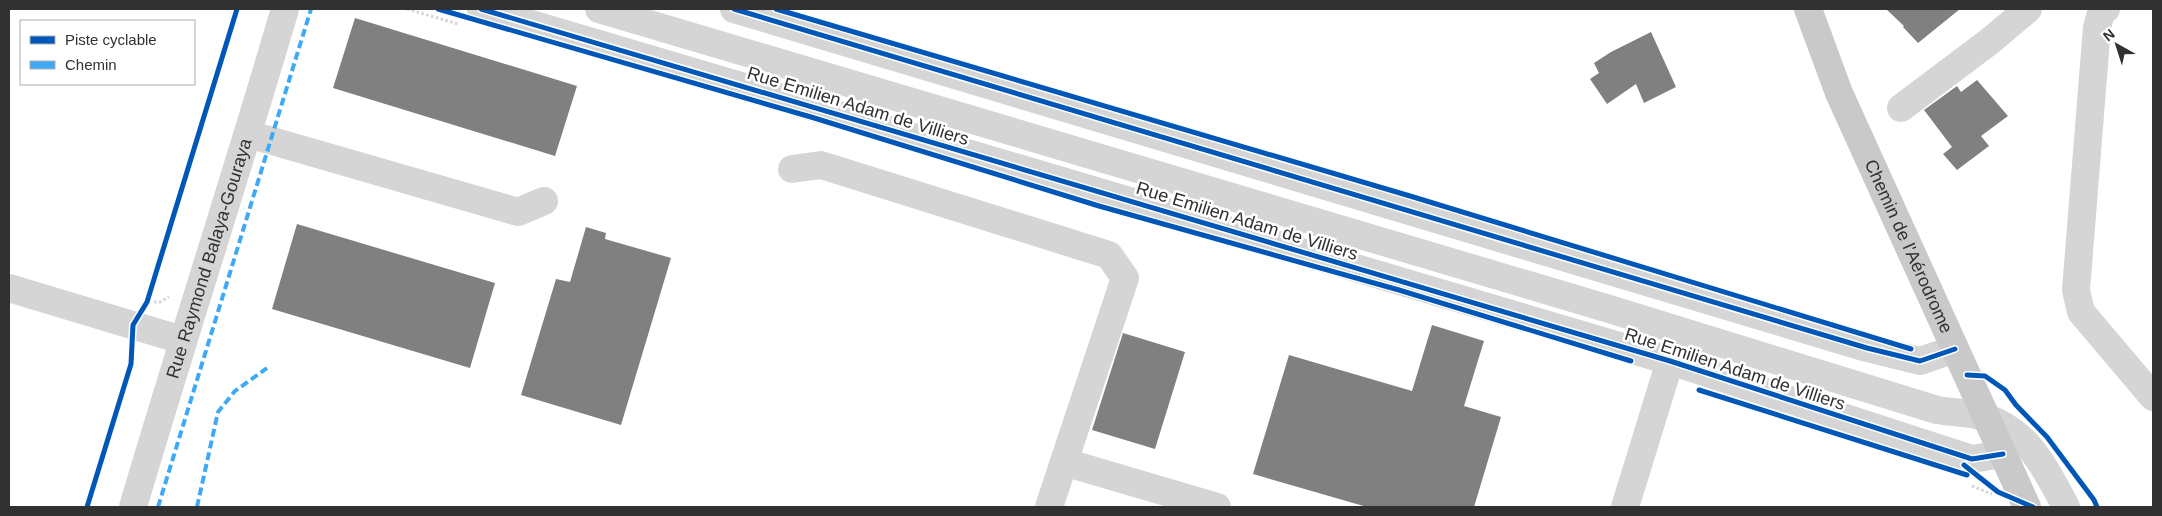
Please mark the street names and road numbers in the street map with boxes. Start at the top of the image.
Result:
street label: Rue Emilien Adam de Villiers [745,63,971,149]
street label: Rue Raymond Balaya-Gouraya [162,135,256,381]
street label: Chemin de l'Aérodrome [1861,156,1957,336]
street label: Rue Emilien Adam de Villiers [1134,178,1360,264]
street label: Rue Emilien Adam de Villiers [1622,324,1848,414]

